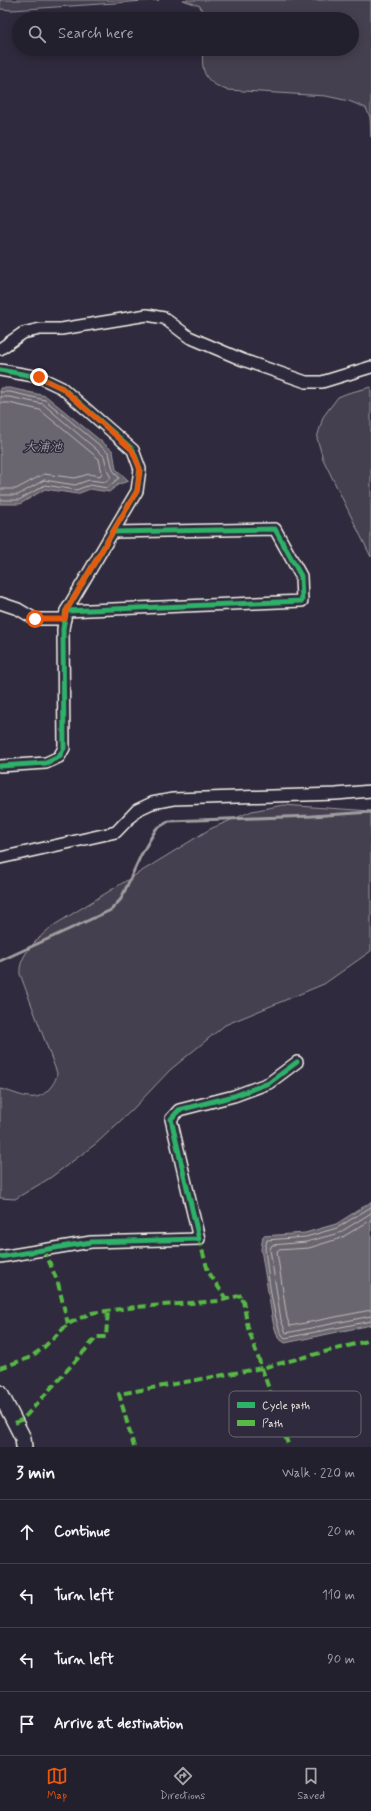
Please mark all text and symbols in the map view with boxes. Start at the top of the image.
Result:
search box [12,12,359,56]
icon: search [26,23,48,45]
text: Search here [58,24,134,44]
route end [30,368,48,386]
water label: 大浦池 [23,439,63,456]
route start [26,610,44,628]
legend [229,1391,361,1437]
text: Cycle path [262,1399,310,1413]
text: Path [262,1417,283,1431]
text: 3 min [16,1462,55,1484]
text: Walk · 220 m [282,1465,355,1482]
icon: ahead [16,1521,38,1543]
text: Continue [54,1522,110,1542]
text: 20 m [327,1523,355,1540]
icon: left [16,1585,38,1607]
text: Turn left [54,1586,114,1606]
text: 110 m [322,1587,355,1604]
icon: left [16,1649,38,1671]
text: Turn left [54,1650,114,1670]
text: 90 m [327,1651,355,1668]
icon: arrive [16,1713,38,1735]
text: Arrive at destination [54,1714,183,1734]
tab: Map [46,1765,68,1803]
tab: Directions [160,1765,205,1803]
tab: Saved [297,1765,325,1803]

